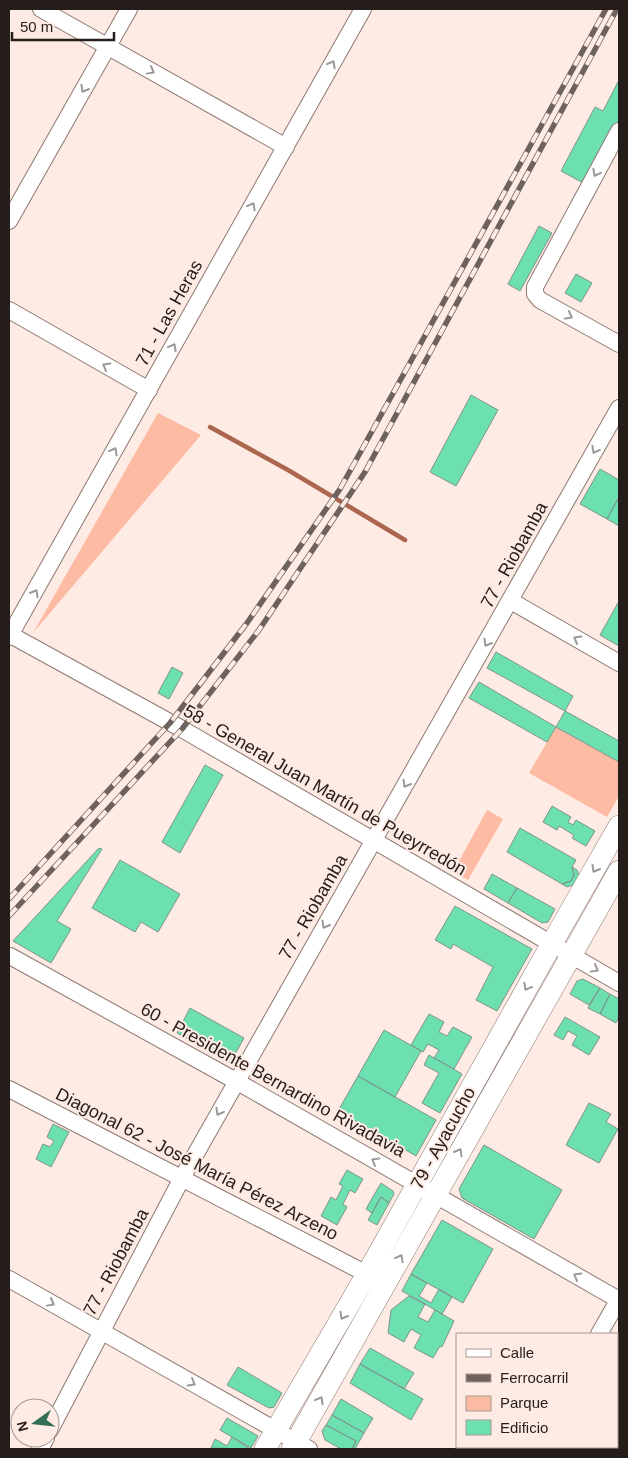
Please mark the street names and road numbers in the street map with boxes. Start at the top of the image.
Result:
street label: 71 - Las Heras [132,257,206,369]
street label: 77 - Riobamba [477,498,552,611]
street label: 58 - General Juan Martín de Pueyrredón [180,701,470,879]
street label: 77 - Riobamba [275,850,352,963]
street label: 60 - Presidente Bernardino Rivadavia [137,999,410,1162]
street label: 79 - Ayacucho [407,1083,479,1193]
street label: Diagonal 62 - José María Pérez Arzeno [52,1084,342,1244]
street label: 77 - Riobamba [79,1204,153,1319]

